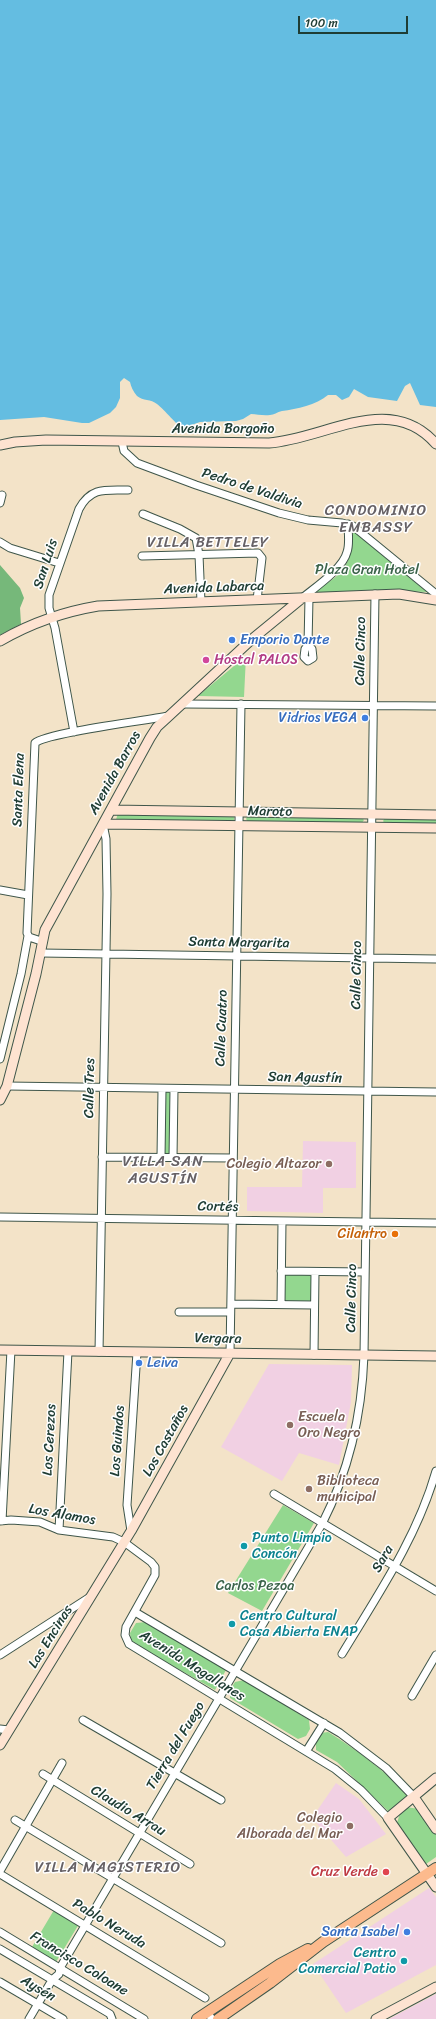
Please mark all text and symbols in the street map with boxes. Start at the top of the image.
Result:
scale bar [300,8,410,34]
text: 100 m [305,12,338,34]
street label: Avenida Borgoño [172,421,274,437]
street label: Pedro de Valdivia [200,465,304,513]
district label: CONDOMINIO EMBASSY [325,502,427,537]
district label: VILLA BETTELEY [148,534,268,552]
street label: San Luis [30,537,62,591]
park label: Plaza Gran Hotel [315,562,419,578]
street label: Avenida Labarca [164,578,264,598]
street label: Calle Cinco [352,616,370,686]
place label: Emporio Dante [240,632,329,648]
marker: Emporio Dante [227,635,237,645]
place label: Hostal PALOS [214,652,298,668]
marker: Hostal PALOS [201,655,211,665]
place label: Vidrios VEGA [279,710,357,726]
marker: Vidrios VEGA [360,713,370,723]
street label: Avenida Barros [85,728,145,818]
street label: Santa Elena [9,753,29,827]
street label: Maroto [248,803,292,821]
street label: Santa Margarita [188,934,290,952]
street label: Calle Cinco [348,940,366,1010]
street label: Calle Cuatro [212,989,232,1067]
street label: Calle Tres [81,1058,99,1118]
street label: San Agustín [268,1069,342,1087]
district label: VILLA SAN AGUSTÍN [122,1153,204,1188]
place label: Colegio Altazor [226,1156,321,1172]
marker: Colegio Altazor [324,1159,334,1169]
street label: Cortés [198,1198,238,1216]
place label: Cilantro [338,1226,387,1242]
marker: Cilantro [390,1229,400,1239]
street label: Calle Cinco [343,1263,361,1333]
street label: Vergara [194,1330,242,1348]
place label: Leiva [147,1355,178,1371]
marker: Leiva [134,1358,144,1368]
street label: Los Castaños [139,1402,193,1480]
street label: Los Cerezos [40,1404,60,1476]
street label: Los Guindos [107,1405,129,1477]
place label: Escuela Oro Negro [298,1409,360,1442]
marker: Escuela Oro Negro [285,1420,295,1430]
place label: Biblioteca municipal [317,1473,379,1506]
marker: Biblioteca municipal [304,1484,314,1494]
street label: Los Álamos [27,1501,97,1529]
place label: Punto Limpio Concón [252,1530,332,1562]
marker: Punto Limpio Concón [239,1541,249,1551]
street label: Sara [369,1542,397,1576]
park label: Carlos Pezoa [216,1578,294,1594]
street label: Las Encinas [25,1603,77,1671]
place label: Centro Cultural Casa Abierta ENAP [240,1608,358,1640]
marker: Centro Cultural Casa Abierta ENAP [227,1619,237,1629]
street label: Avenida Magallanes [136,1627,248,1705]
street label: Tierra del Fuego [143,1699,209,1793]
street label: Claudio Arrau [87,1782,169,1840]
place label: Colegio Alborada del Mar [237,1810,342,1842]
marker: Colegio Alborada del Mar [345,1821,355,1831]
district label: VILLA MAGISTERIO [36,1859,180,1877]
place label: Cruz Verde [311,1864,378,1880]
marker: Cruz Verde [381,1867,391,1877]
street label: Pablo Neruda [69,1896,149,1952]
place label: Santa Isabel [321,1924,399,1940]
marker: Santa Isabel [402,1927,412,1937]
street label: Francisco Coloane [27,1928,131,2000]
place label: Centro Comercial Patio [299,1945,396,1978]
marker: Centro Comercial Patio [399,1956,409,1966]
street label: Aysén [18,1972,58,2006]

